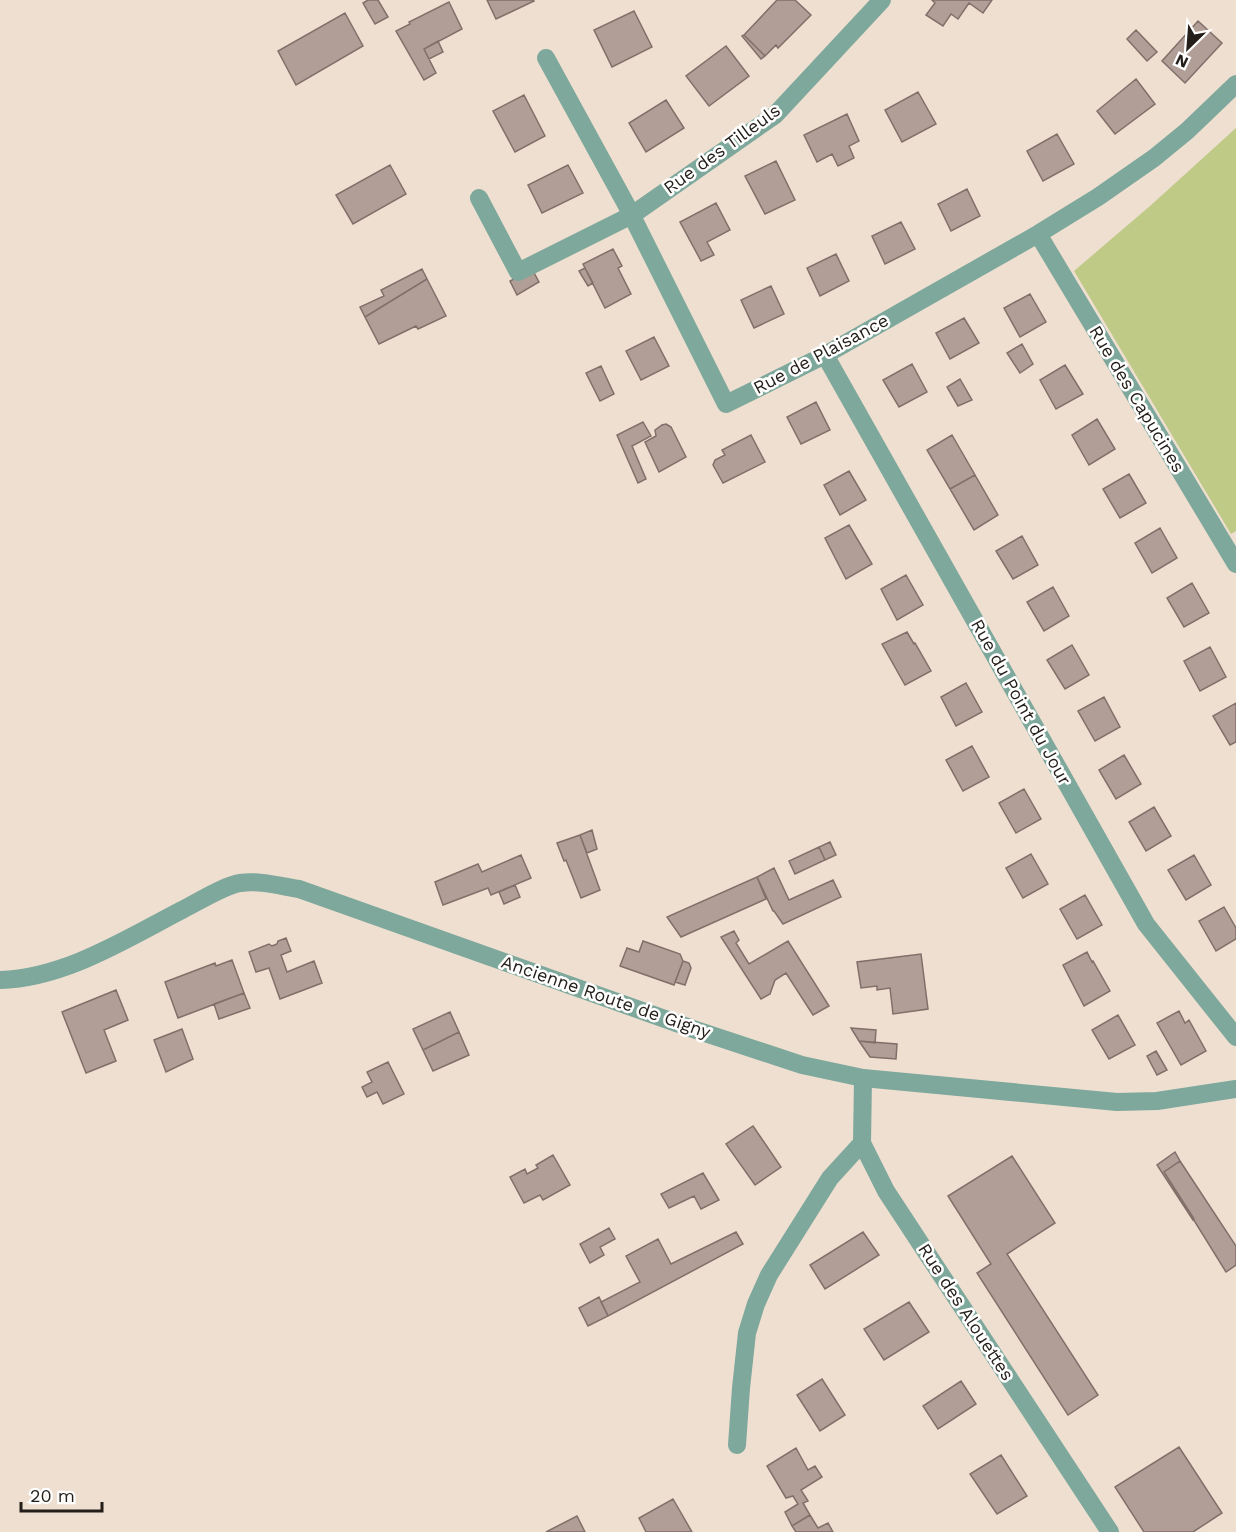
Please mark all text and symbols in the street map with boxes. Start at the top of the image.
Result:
north arrow [1158,18,1218,78]
text: N [1172,50,1191,72]
street label: Rue des Tilleuls [659,99,784,198]
street label: Rue de Plaisance [750,309,892,398]
street label: Rue des Capucines [1085,322,1190,476]
street label: Rue du Point du Jour [967,615,1076,788]
street label: Ancienne Route de Gigny [499,951,714,1043]
street label: Rue des Alouettes [914,1239,1019,1384]
scale bar [21,1475,102,1513]
text: 20 m [30,1485,75,1506]

